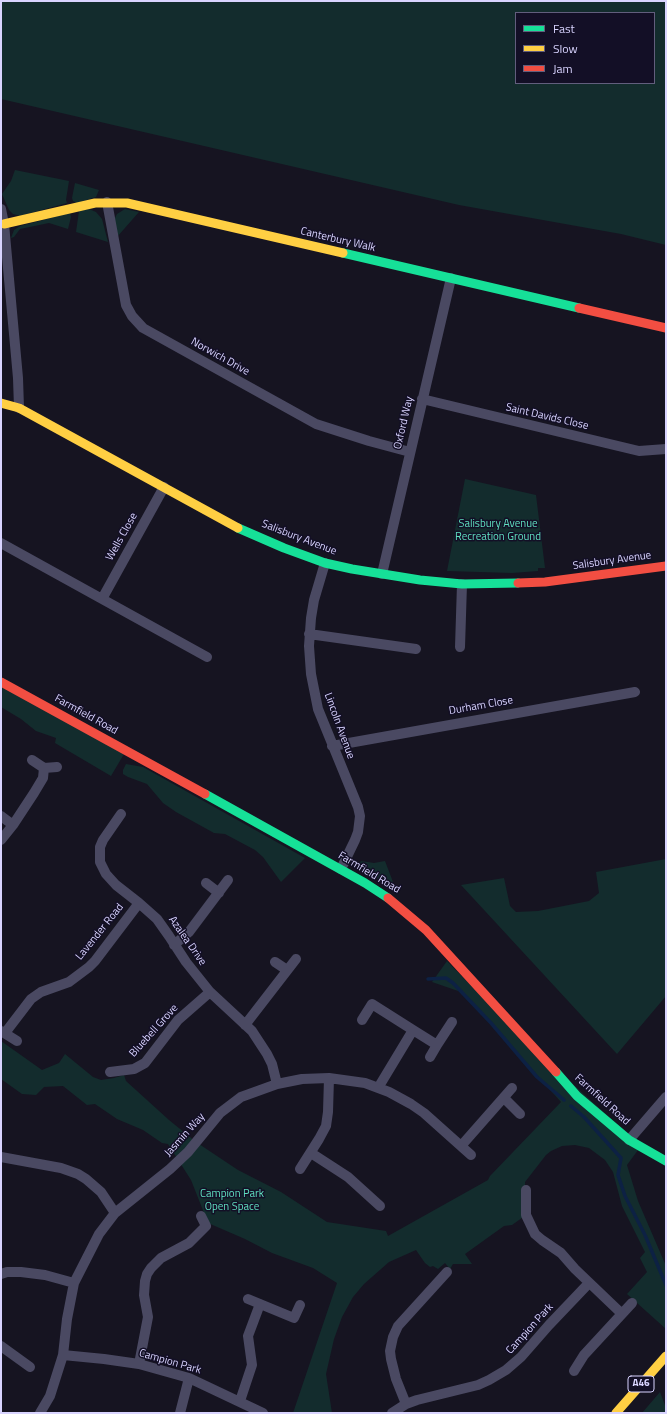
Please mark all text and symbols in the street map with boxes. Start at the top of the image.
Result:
legend [515,12,655,84]
text: Fast [553,19,575,38]
text: Slow [553,39,578,58]
text: Jam [553,59,573,78]
street label: Canterbury Walk [299,225,377,255]
street label: Norwich Drive [188,335,252,379]
street label: Oxford Way [392,395,416,451]
street label: Saint Davids Close [504,401,590,433]
street label: Wells Close [103,511,141,563]
park label: Salisbury Avenue Recreation Ground [455,517,541,543]
street label: Salisbury Avenue [260,518,338,558]
street label: Salisbury Avenue [572,549,652,573]
street label: Lincoln Avenue [321,691,357,761]
street label: Farmfield Road [52,692,120,738]
street label: Durham Close [448,694,514,718]
street label: Farmfield Road [336,849,402,897]
street label: Lavender Road [73,901,127,963]
street label: Azalea Drive [165,914,209,968]
street label: Bluebell Grove [127,1002,181,1060]
street label: Farmfield Road [572,1072,632,1128]
street label: Jasmin Way [162,1110,208,1160]
park label: Campion Park Open Space [200,1187,264,1213]
street label: Campion Park [504,1301,556,1357]
street label: Campion Park [137,1347,203,1377]
road number: A46 [628,1376,654,1392]

